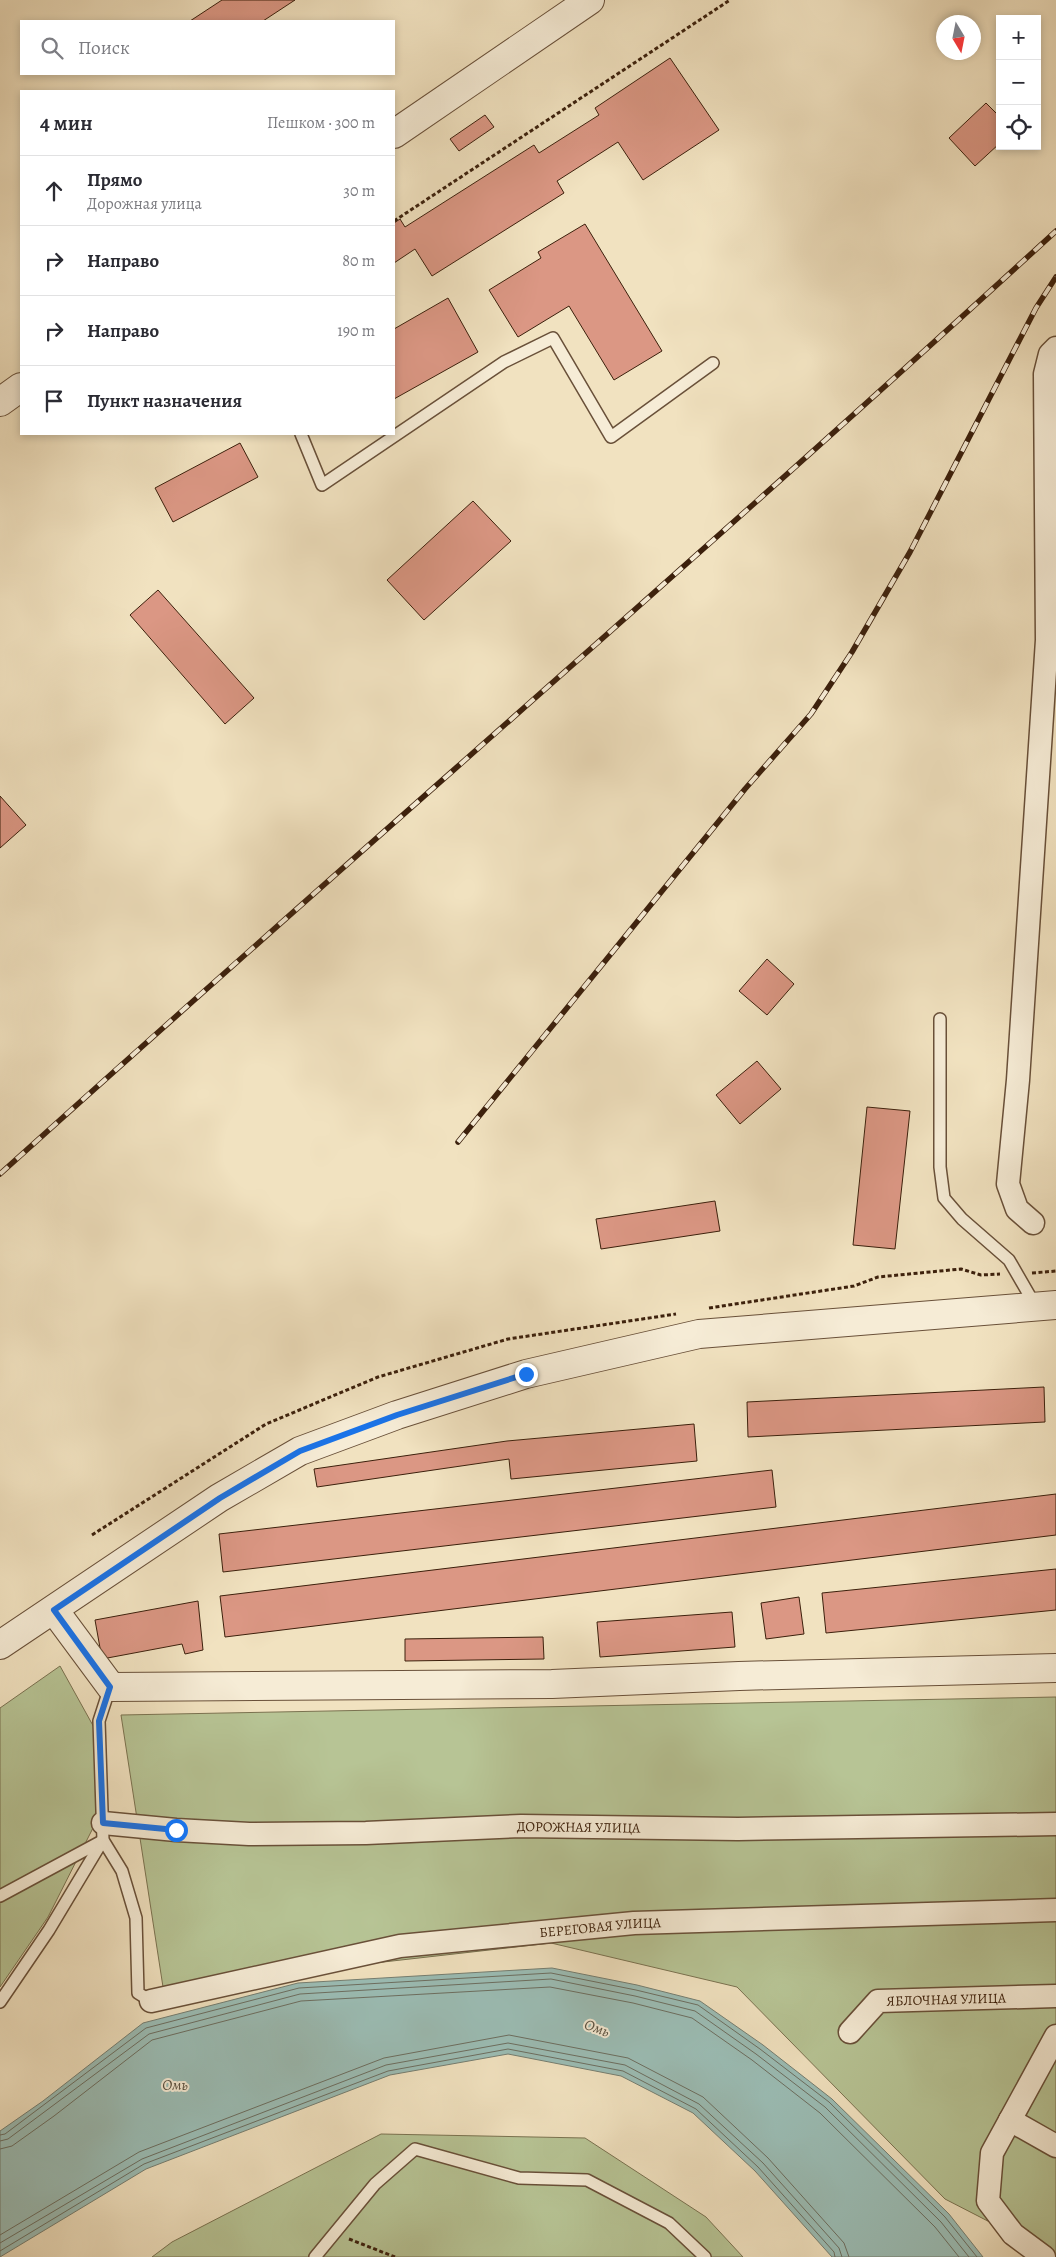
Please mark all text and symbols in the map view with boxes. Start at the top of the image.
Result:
north arrow [936,15,981,60]
map controls [996,15,1041,150]
button: + [996,15,1041,60]
search box [20,20,395,75]
icon: search [38,34,66,62]
text: Поиск [78,35,130,61]
button: − [996,60,1041,105]
button: locate [996,105,1041,150]
text: 4 мин [40,109,93,137]
text: Пешком · 300 m [267,112,375,134]
text: Прямо [87,167,142,193]
icon: ahead [40,177,68,205]
text: 30 m [343,180,375,202]
text: Дорожная улица [87,193,202,215]
icon: right [40,247,68,275]
text: Направо [87,248,159,274]
text: 80 m [342,250,375,272]
icon: right [40,317,68,345]
text: Направо [87,318,159,344]
text: 190 m [337,320,375,342]
icon: arrive [40,387,68,415]
text: Пункт назначения [87,388,242,414]
route end [515,1363,538,1386]
street label: ДОРОЖНАЯ УЛИЦА [516,1816,641,1837]
route start [165,1819,188,1842]
street label: БЕРЕГОВАЯ УЛИЦА [538,1913,662,1942]
street label: ЯБЛОЧНАЯ УЛИЦА [886,1988,1007,2010]
water label: Омь [582,2014,612,2042]
water label: Омь [162,2075,188,2095]

